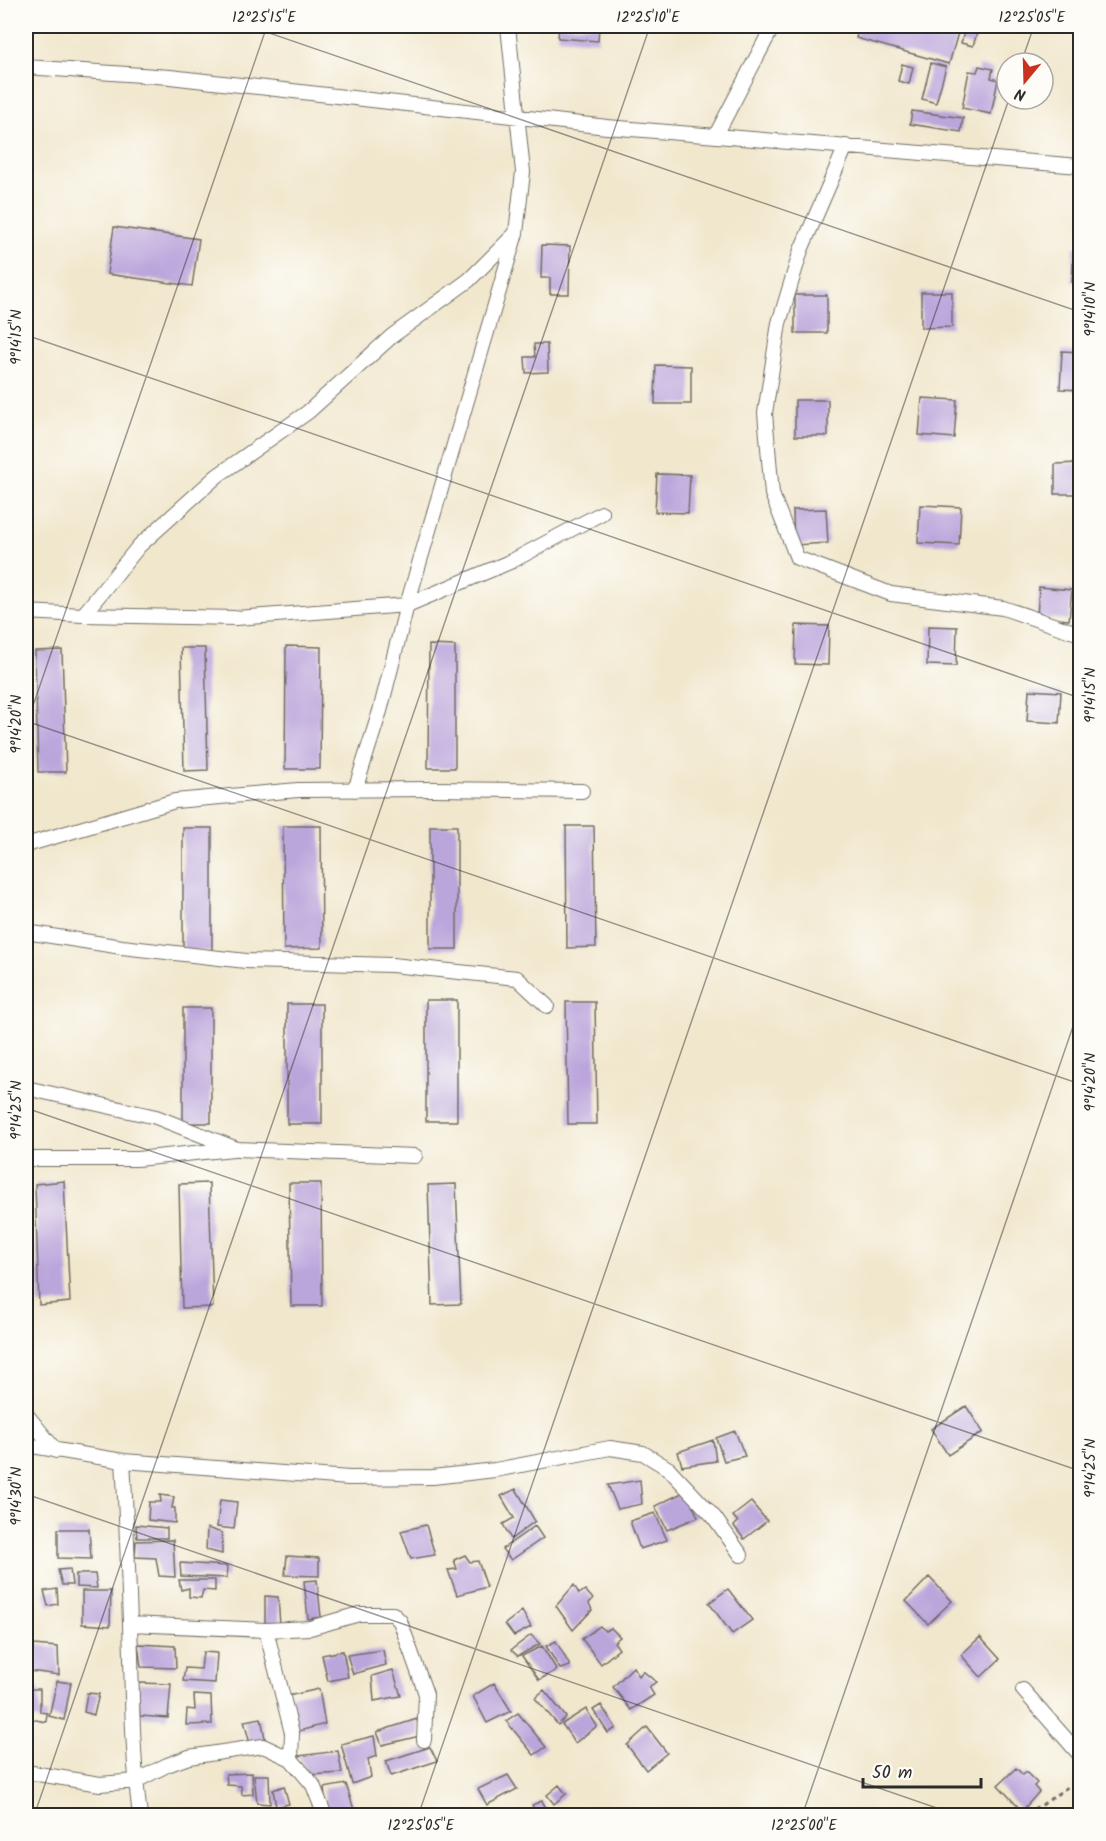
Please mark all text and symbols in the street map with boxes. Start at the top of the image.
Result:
text: 12°25'15"E [232,6,297,30]
text: 12°25'10"E [616,6,681,30]
text: 12°25'05"E [999,6,1067,30]
north arrow [995,51,1055,111]
text: N [1012,80,1029,107]
text: 9°14'10"N [1079,282,1103,336]
text: 9°14'15"N [5,309,29,365]
text: 9°14'15"N [1079,667,1103,723]
text: 9°14'20"N [5,695,29,753]
text: 9°14'20"N [1079,1053,1103,1111]
text: 9°14'25"N [5,1080,29,1140]
text: 9°14'25"N [1079,1438,1103,1498]
text: 9°14'30"N [5,1467,29,1525]
scale bar [863,1751,982,1789]
text: 50 m [872,1759,912,1788]
text: 12°25'05"E [388,1814,456,1838]
text: 12°25'00"E [771,1814,838,1838]

